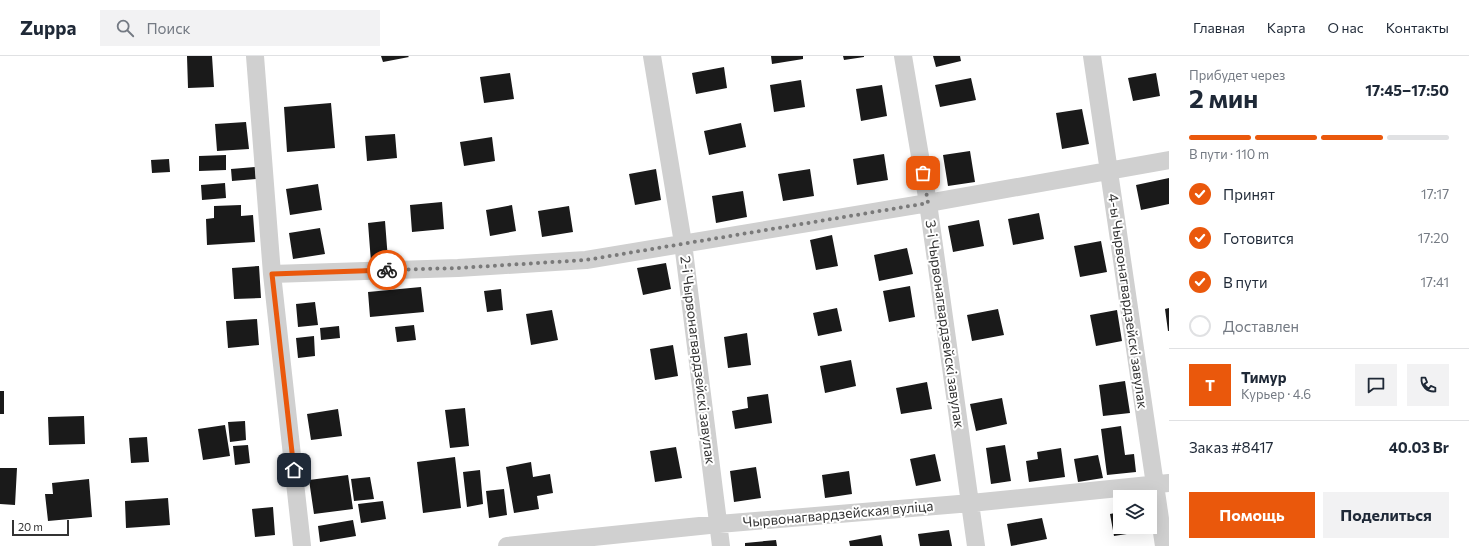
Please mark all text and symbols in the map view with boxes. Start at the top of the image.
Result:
search box [100,10,380,46]
text: Zuppa [20,16,76,39]
icon: search [114,17,136,39]
text: Поиск [146,19,191,37]
text: Главная [1193,19,1245,36]
text: Карта [1267,19,1305,36]
text: О нас [1327,19,1364,36]
text: Контакты [1386,19,1449,36]
text: Прибудет через [1189,67,1285,83]
text: 17:45–17:50 [1365,81,1449,99]
text: 2 мин [1189,82,1258,113]
text: В пути · 110 m [1189,146,1269,162]
pin [906,156,940,190]
icon: bag [912,162,934,184]
icon: check [1189,183,1211,205]
text: Принят [1223,185,1275,203]
text: 17:17 [1421,186,1449,202]
street label: 4-ы Чырвонагвардзейскі завулак [1105,192,1152,410]
street label: 3-і Чырвонагвардзейскі завулак [922,219,969,430]
icon: check [1189,227,1211,249]
text: Готовится [1223,229,1294,247]
text: 17:20 [1418,230,1449,246]
courier [367,250,407,290]
street label: 2-і Чырвонагвардзейскі завулак [677,255,720,466]
icon: bike [376,259,398,281]
icon: check [1189,271,1211,293]
text: В пути [1223,273,1268,291]
text: 17:41 [1421,274,1449,290]
text: Доставлен [1223,317,1299,335]
button: chat [1355,364,1397,406]
button: phone [1407,364,1449,406]
text: Тимур [1241,368,1286,386]
text: Т [1205,376,1215,394]
text: Курьер · 4.6 [1241,386,1311,402]
text: Заказ #8417 [1189,438,1274,456]
text: 40.03 Br [1389,438,1449,456]
pin [277,453,311,487]
icon: home [283,459,305,481]
map controls [1113,490,1157,534]
button: layers [1113,490,1157,534]
button: Помощь [1189,492,1315,538]
button: Поделиться [1323,492,1449,538]
street label: Чырвонагвардзейская вуліца [742,497,934,530]
scale bar [12,518,69,537]
text: 20 m [18,520,43,533]

